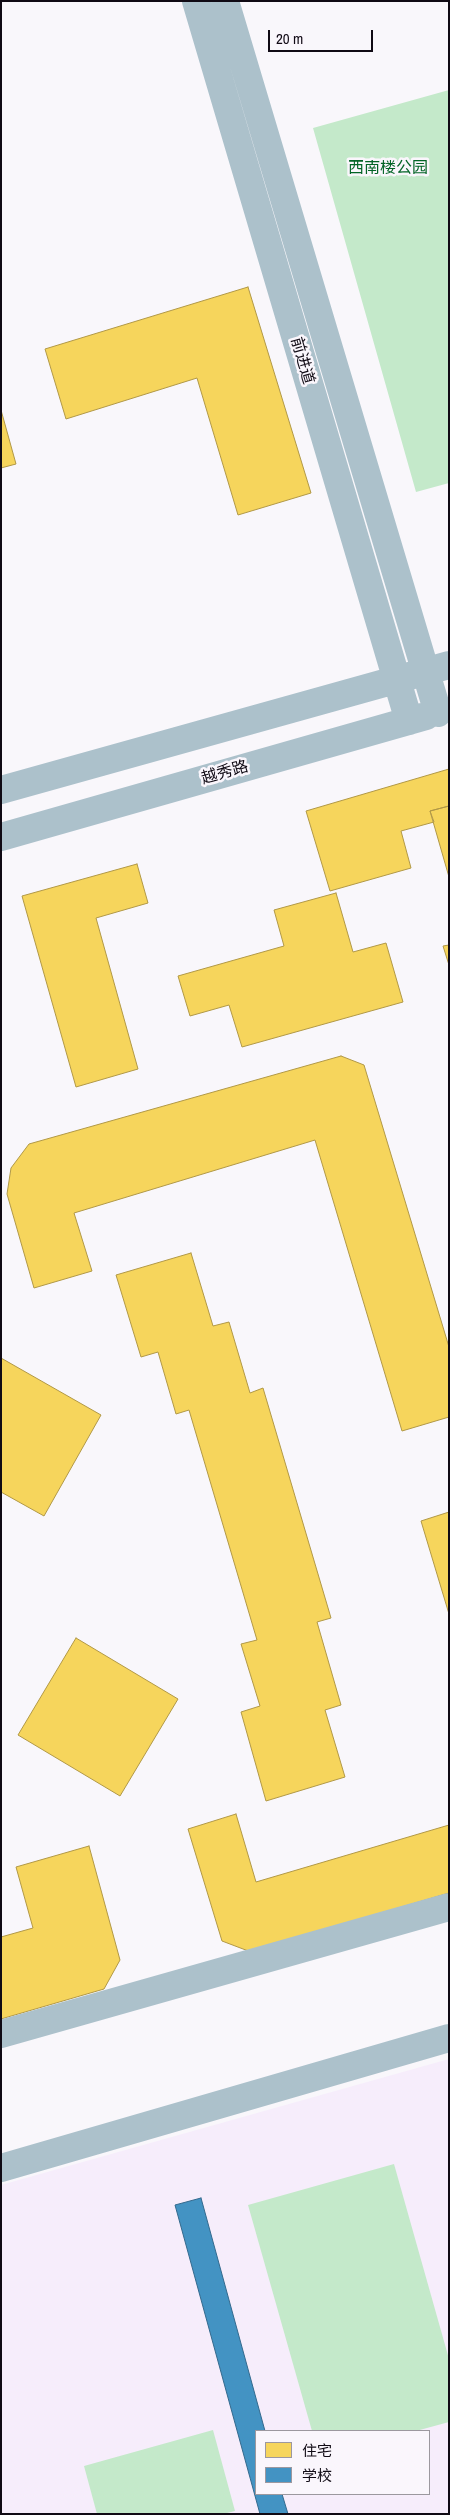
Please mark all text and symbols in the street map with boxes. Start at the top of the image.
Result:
scale bar [270,20,375,52]
text: 20 m [276,28,303,49]
park label: 西南楼公园 [348,159,428,179]
street label: 前进道 [286,335,318,387]
street label: 越秀路 [199,757,251,789]
legend [255,2430,430,2495]
text: 住宅 [302,2440,332,2461]
text: 学校 [302,2465,332,2486]

